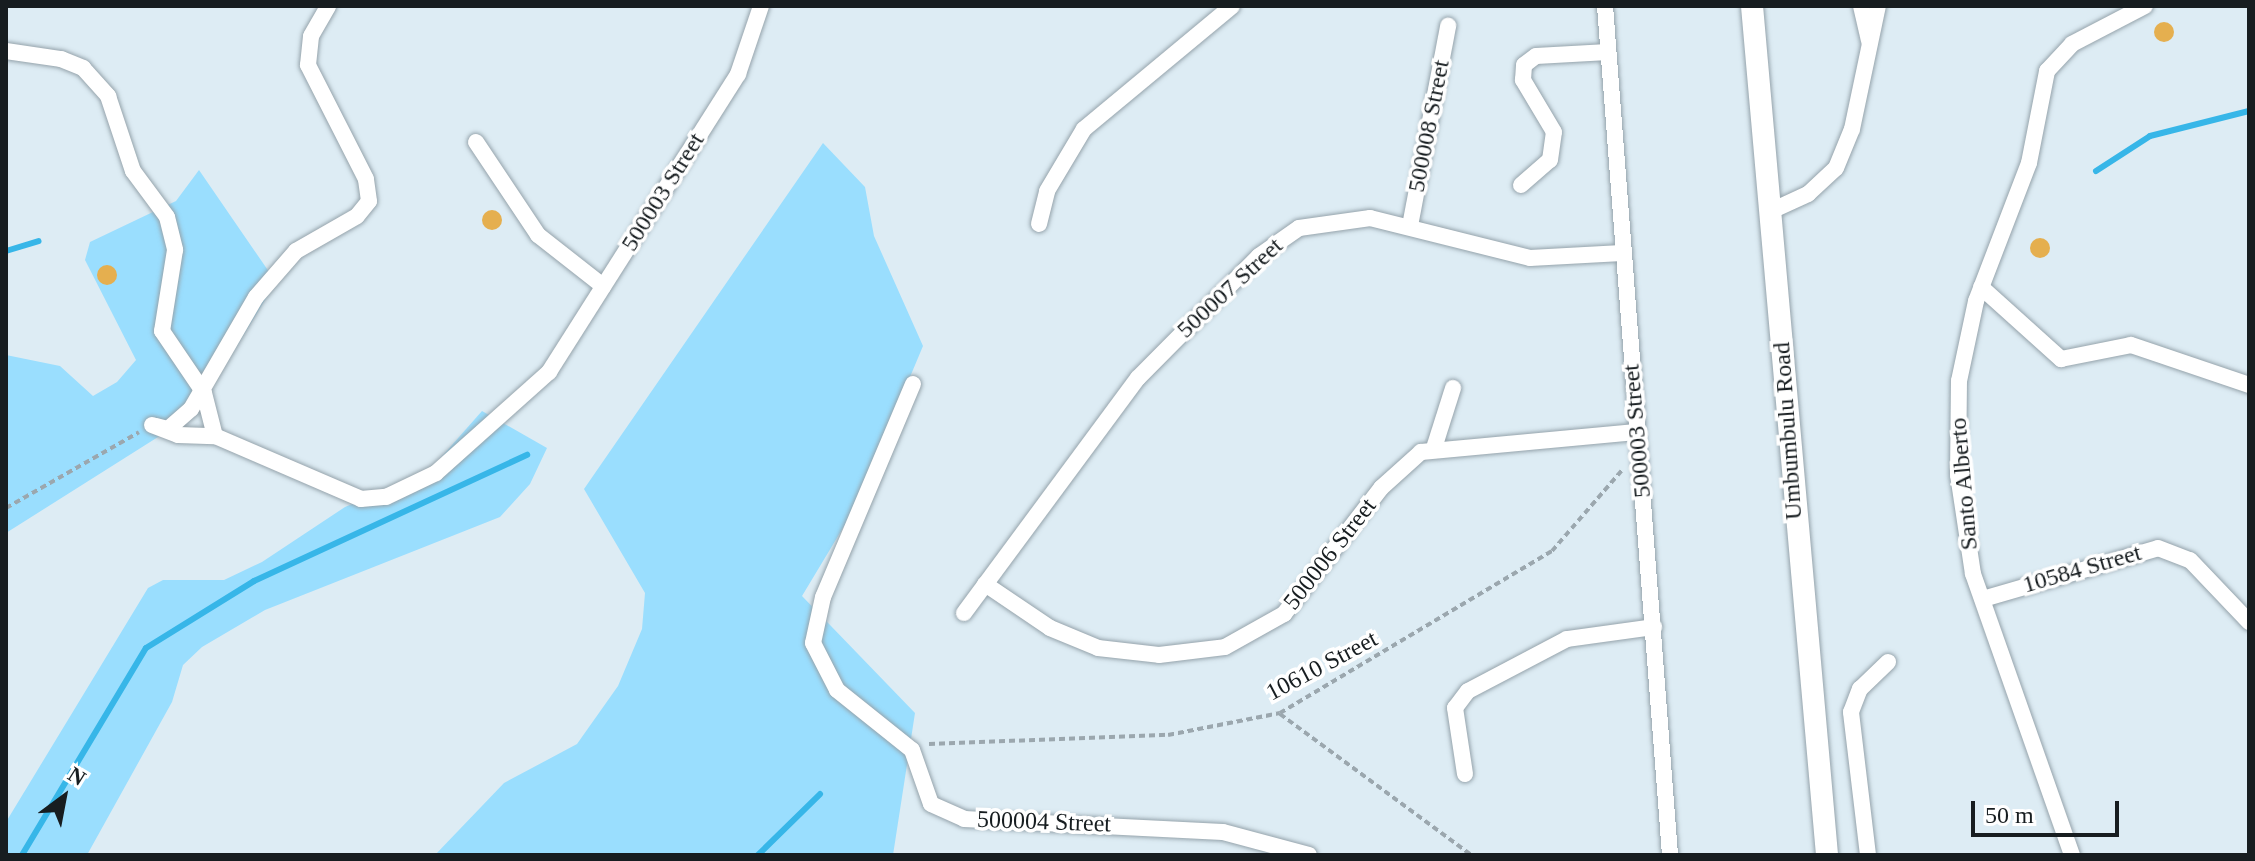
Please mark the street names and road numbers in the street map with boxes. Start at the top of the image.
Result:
street label: 500008 Street [1402,57,1456,195]
street label: 500003 Street [615,128,711,256]
street label: 500007 Street [1171,232,1289,344]
street label: Umbumbulu Road [1767,341,1809,521]
street label: 500003 Street [1617,363,1657,499]
street label: Santo Alberto [1944,416,1984,552]
street label: 500006 Street [1277,492,1383,616]
street label: 10584 Street [2019,538,2145,600]
street label: 10610 Street [1261,625,1383,707]
street label: 500004 Street [977,805,1111,839]

